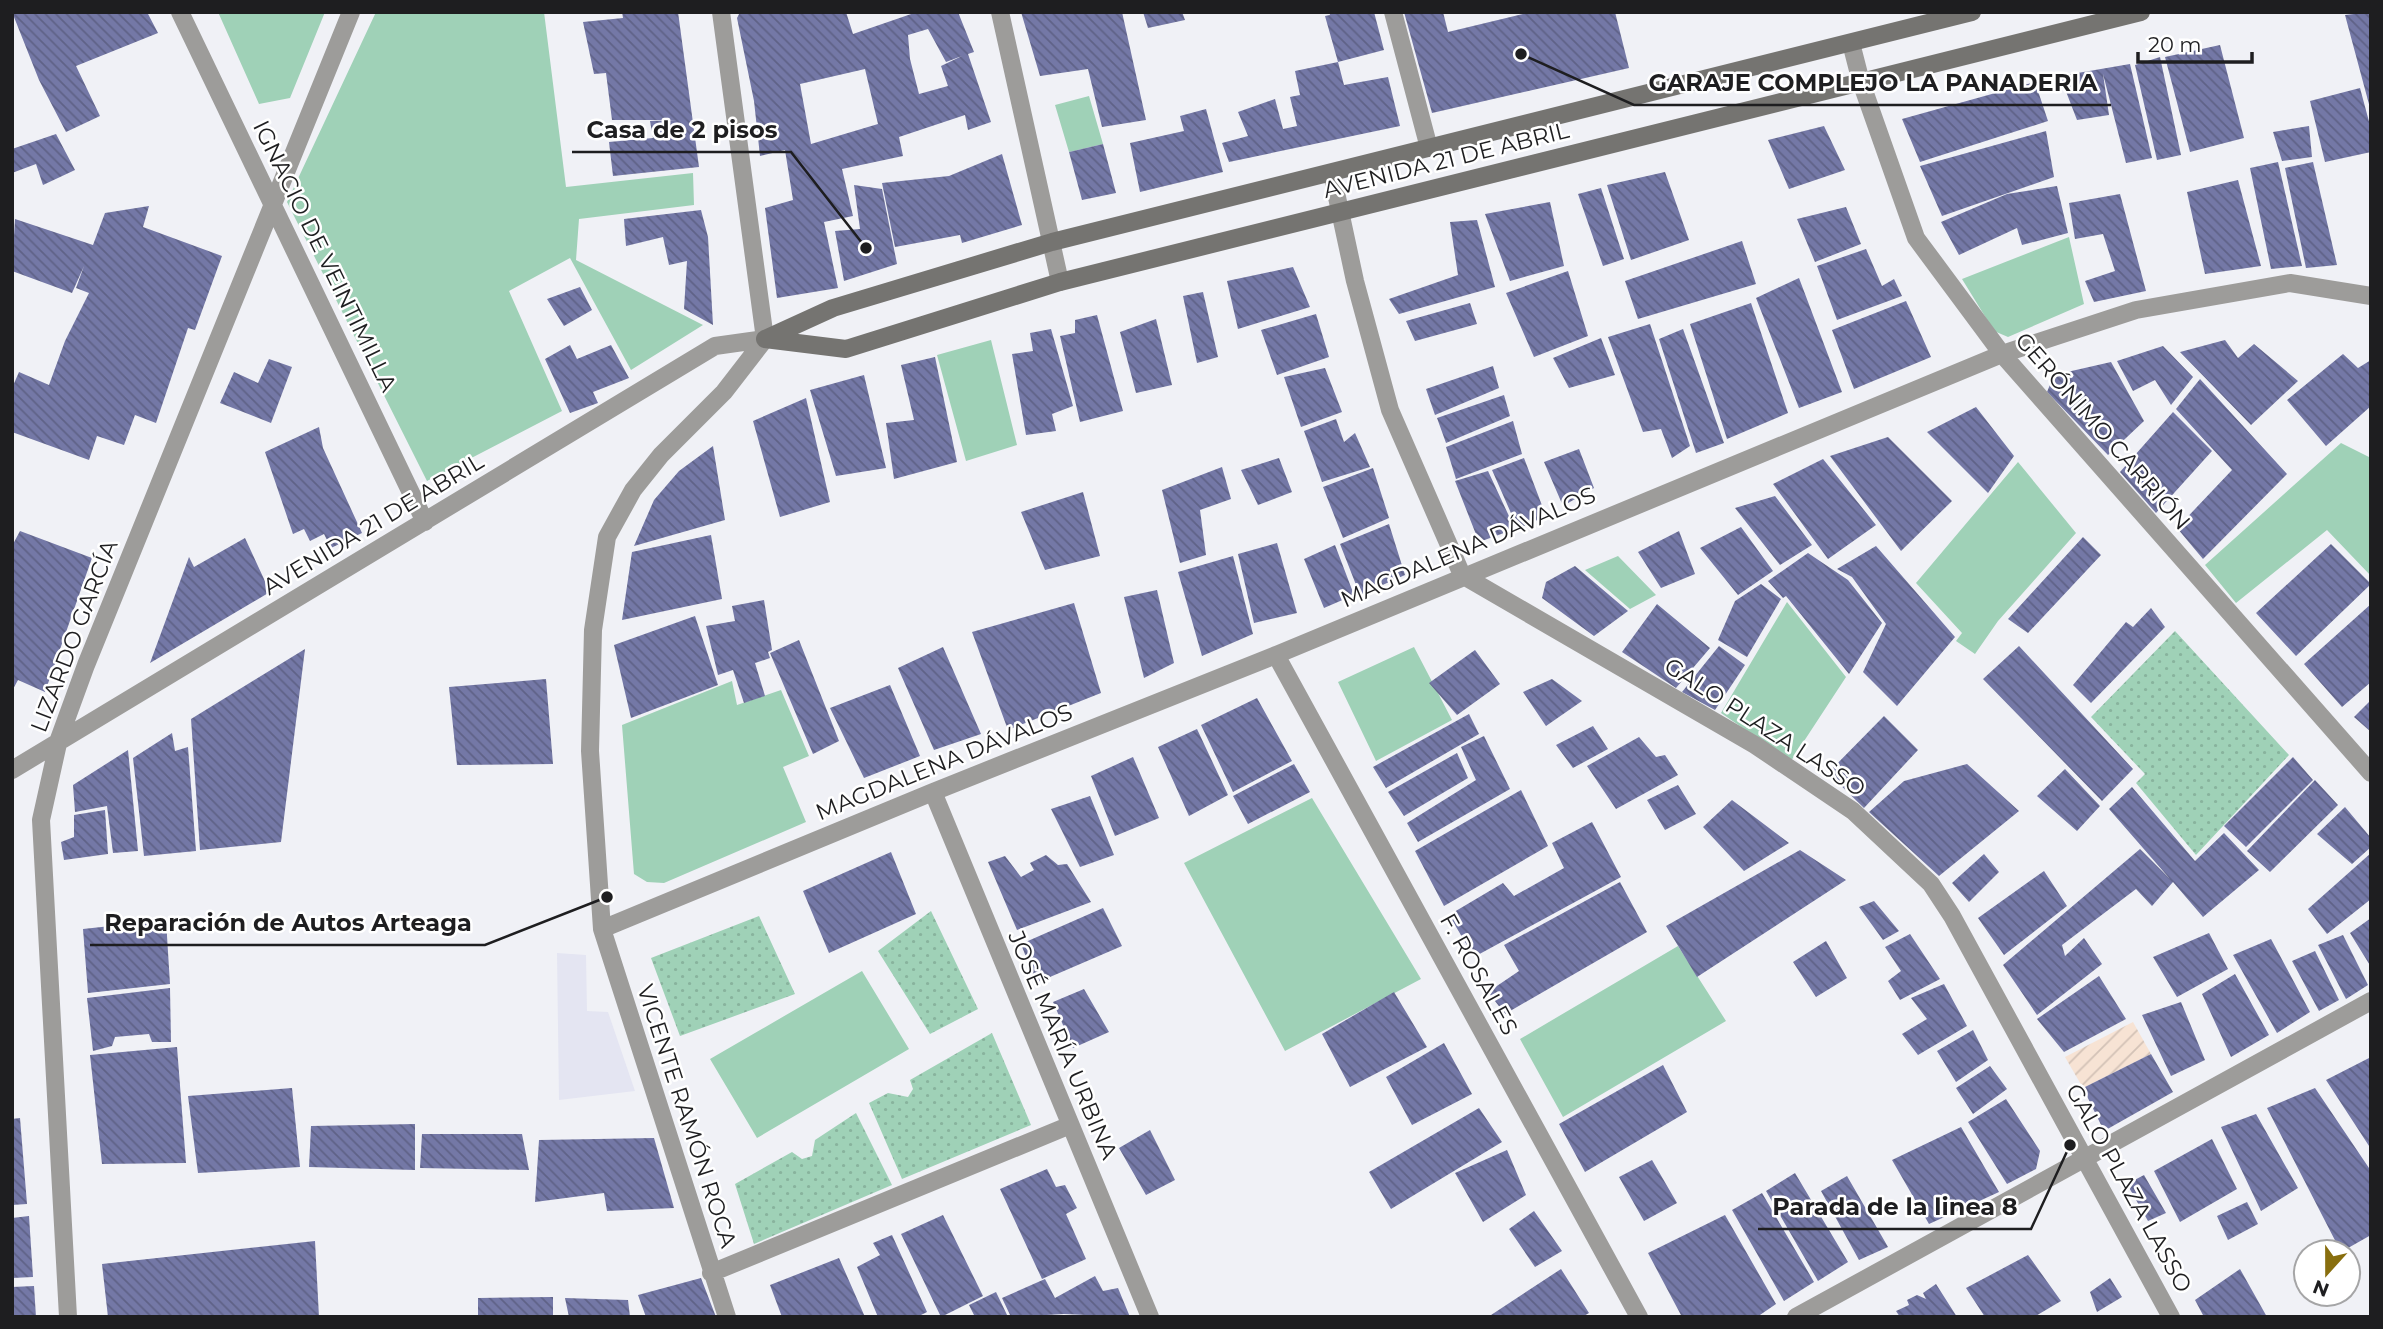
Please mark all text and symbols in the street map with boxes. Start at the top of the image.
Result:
scale bar [2138,21,2252,65]
text: 20 m [2148,32,2202,57]
callout: GARAJE COMPLEJO LA PANADERIA [1634,60,2111,105]
text: GARAJE COMPLEJO LA PANADERIA [1648,68,2098,97]
callout: Casa de 2 pisos [572,107,791,152]
text: Casa de 2 pisos [587,115,778,144]
street label: IGNACIO DE VEINTIMILLA [247,116,403,397]
street label: AVENIDA 21 DE ABRIL [1320,116,1572,204]
street label: GERÓNIMO CARRIÓN [2010,326,2196,536]
street label: AVENIDA 21 DE ABRIL [258,447,489,601]
street label: MAGDALENA DÁVALOS [1336,481,1600,613]
street label: LIZARDO GARCÍA [24,535,124,736]
street label: GALO PLAZA LASSO [1659,651,1871,803]
street label: MAGDALENA DÁVALOS [812,698,1076,826]
callout: Reparación de Autos Arteaga [90,900,485,945]
text: Reparación de Autos Arteaga [104,908,472,937]
street label: F. ROSALES [1434,908,1524,1040]
street label: JOSÉ MARÍA URBINA [1002,926,1124,1164]
street label: VICENTE RAMÓN ROCA [631,981,743,1252]
street label: GALO PLAZA LASSO [2060,1079,2198,1297]
callout: Parada de la linea 8 [1758,1184,2031,1229]
text: Parada de la linea 8 [1772,1192,2018,1221]
north arrow [2292,1238,2362,1308]
text: N [2310,1275,2332,1302]

